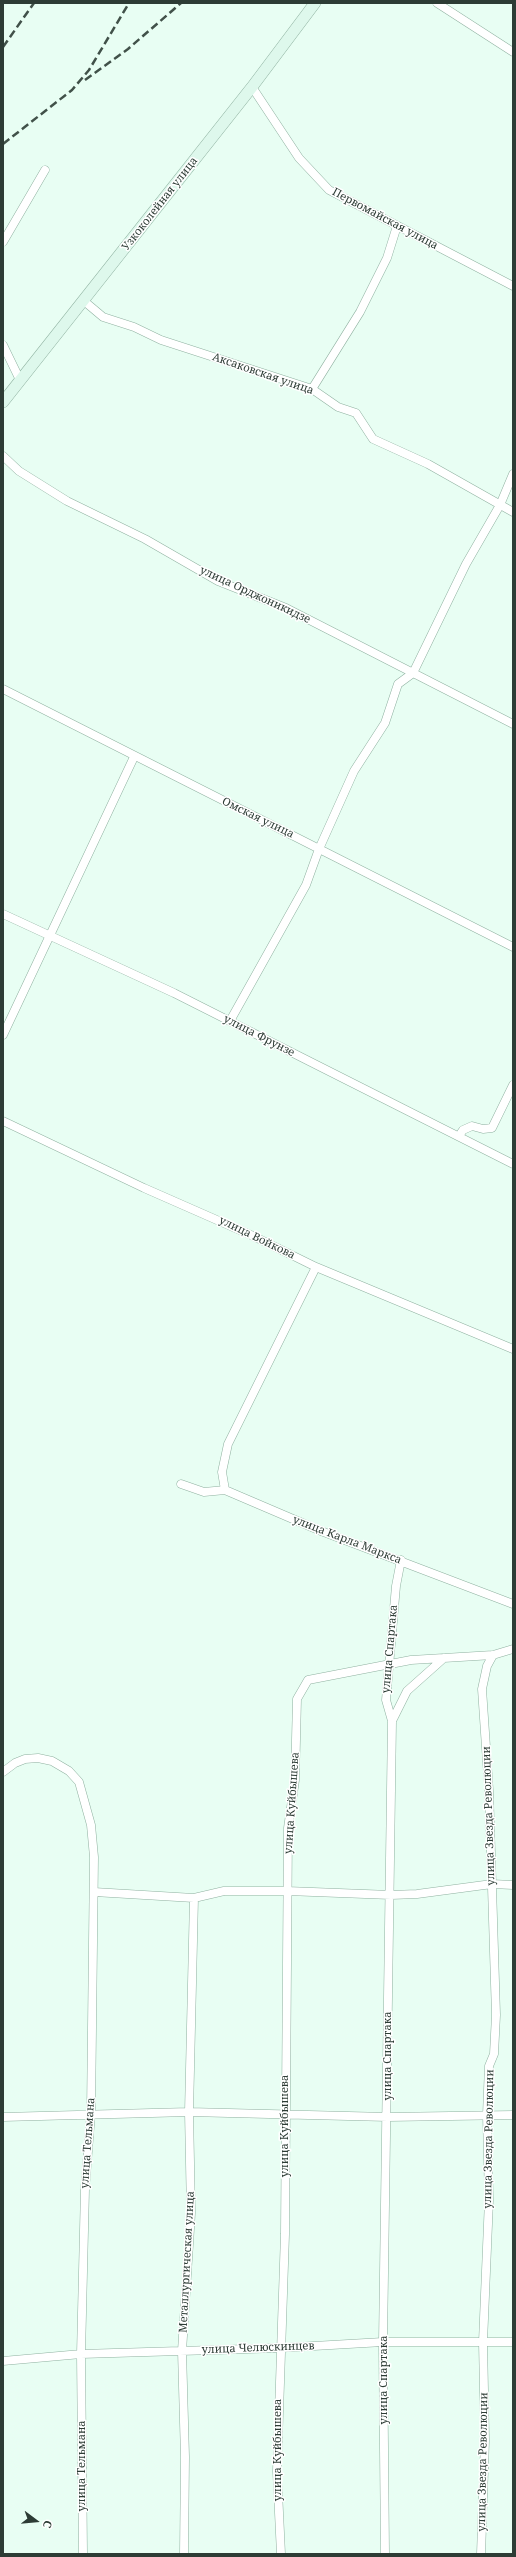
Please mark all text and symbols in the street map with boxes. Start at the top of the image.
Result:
street label: Узкоколейная улица [119,155,201,253]
street label: Первомайская улица [330,185,440,253]
street label: Аксаковская улица [211,350,315,398]
street label: улица Орджоникидзе [198,564,312,626]
street label: Омская улица [220,795,296,841]
street label: улица Фрунзе [221,1012,297,1060]
street label: улица Войкова [217,1214,297,1262]
street label: улица Карла Маркса [291,1513,403,1567]
street label: улица Спартака [380,1604,400,1694]
street label: улица Звезда Революции [480,1746,498,1886]
street label: улица Куйбышева [282,1752,302,1854]
street label: улица Спартака [381,2012,395,2100]
street label: улица Звезда Революции [481,2069,497,2209]
street label: улица Куйбышева [278,2075,292,2177]
street label: улица Тельмана [78,2097,98,2189]
street label: Металлургическая улица [177,2191,197,2333]
street label: улица Спартака [377,2336,391,2424]
street label: улица Челюскинцев [201,2339,315,2357]
street label: улица Звезда Революции [475,2392,491,2532]
street label: улица Куйбышева [271,2399,285,2501]
street label: улица Тельмана [75,2420,89,2512]
north arrow [16,2501,56,2541]
text: С [40,2519,56,2530]

